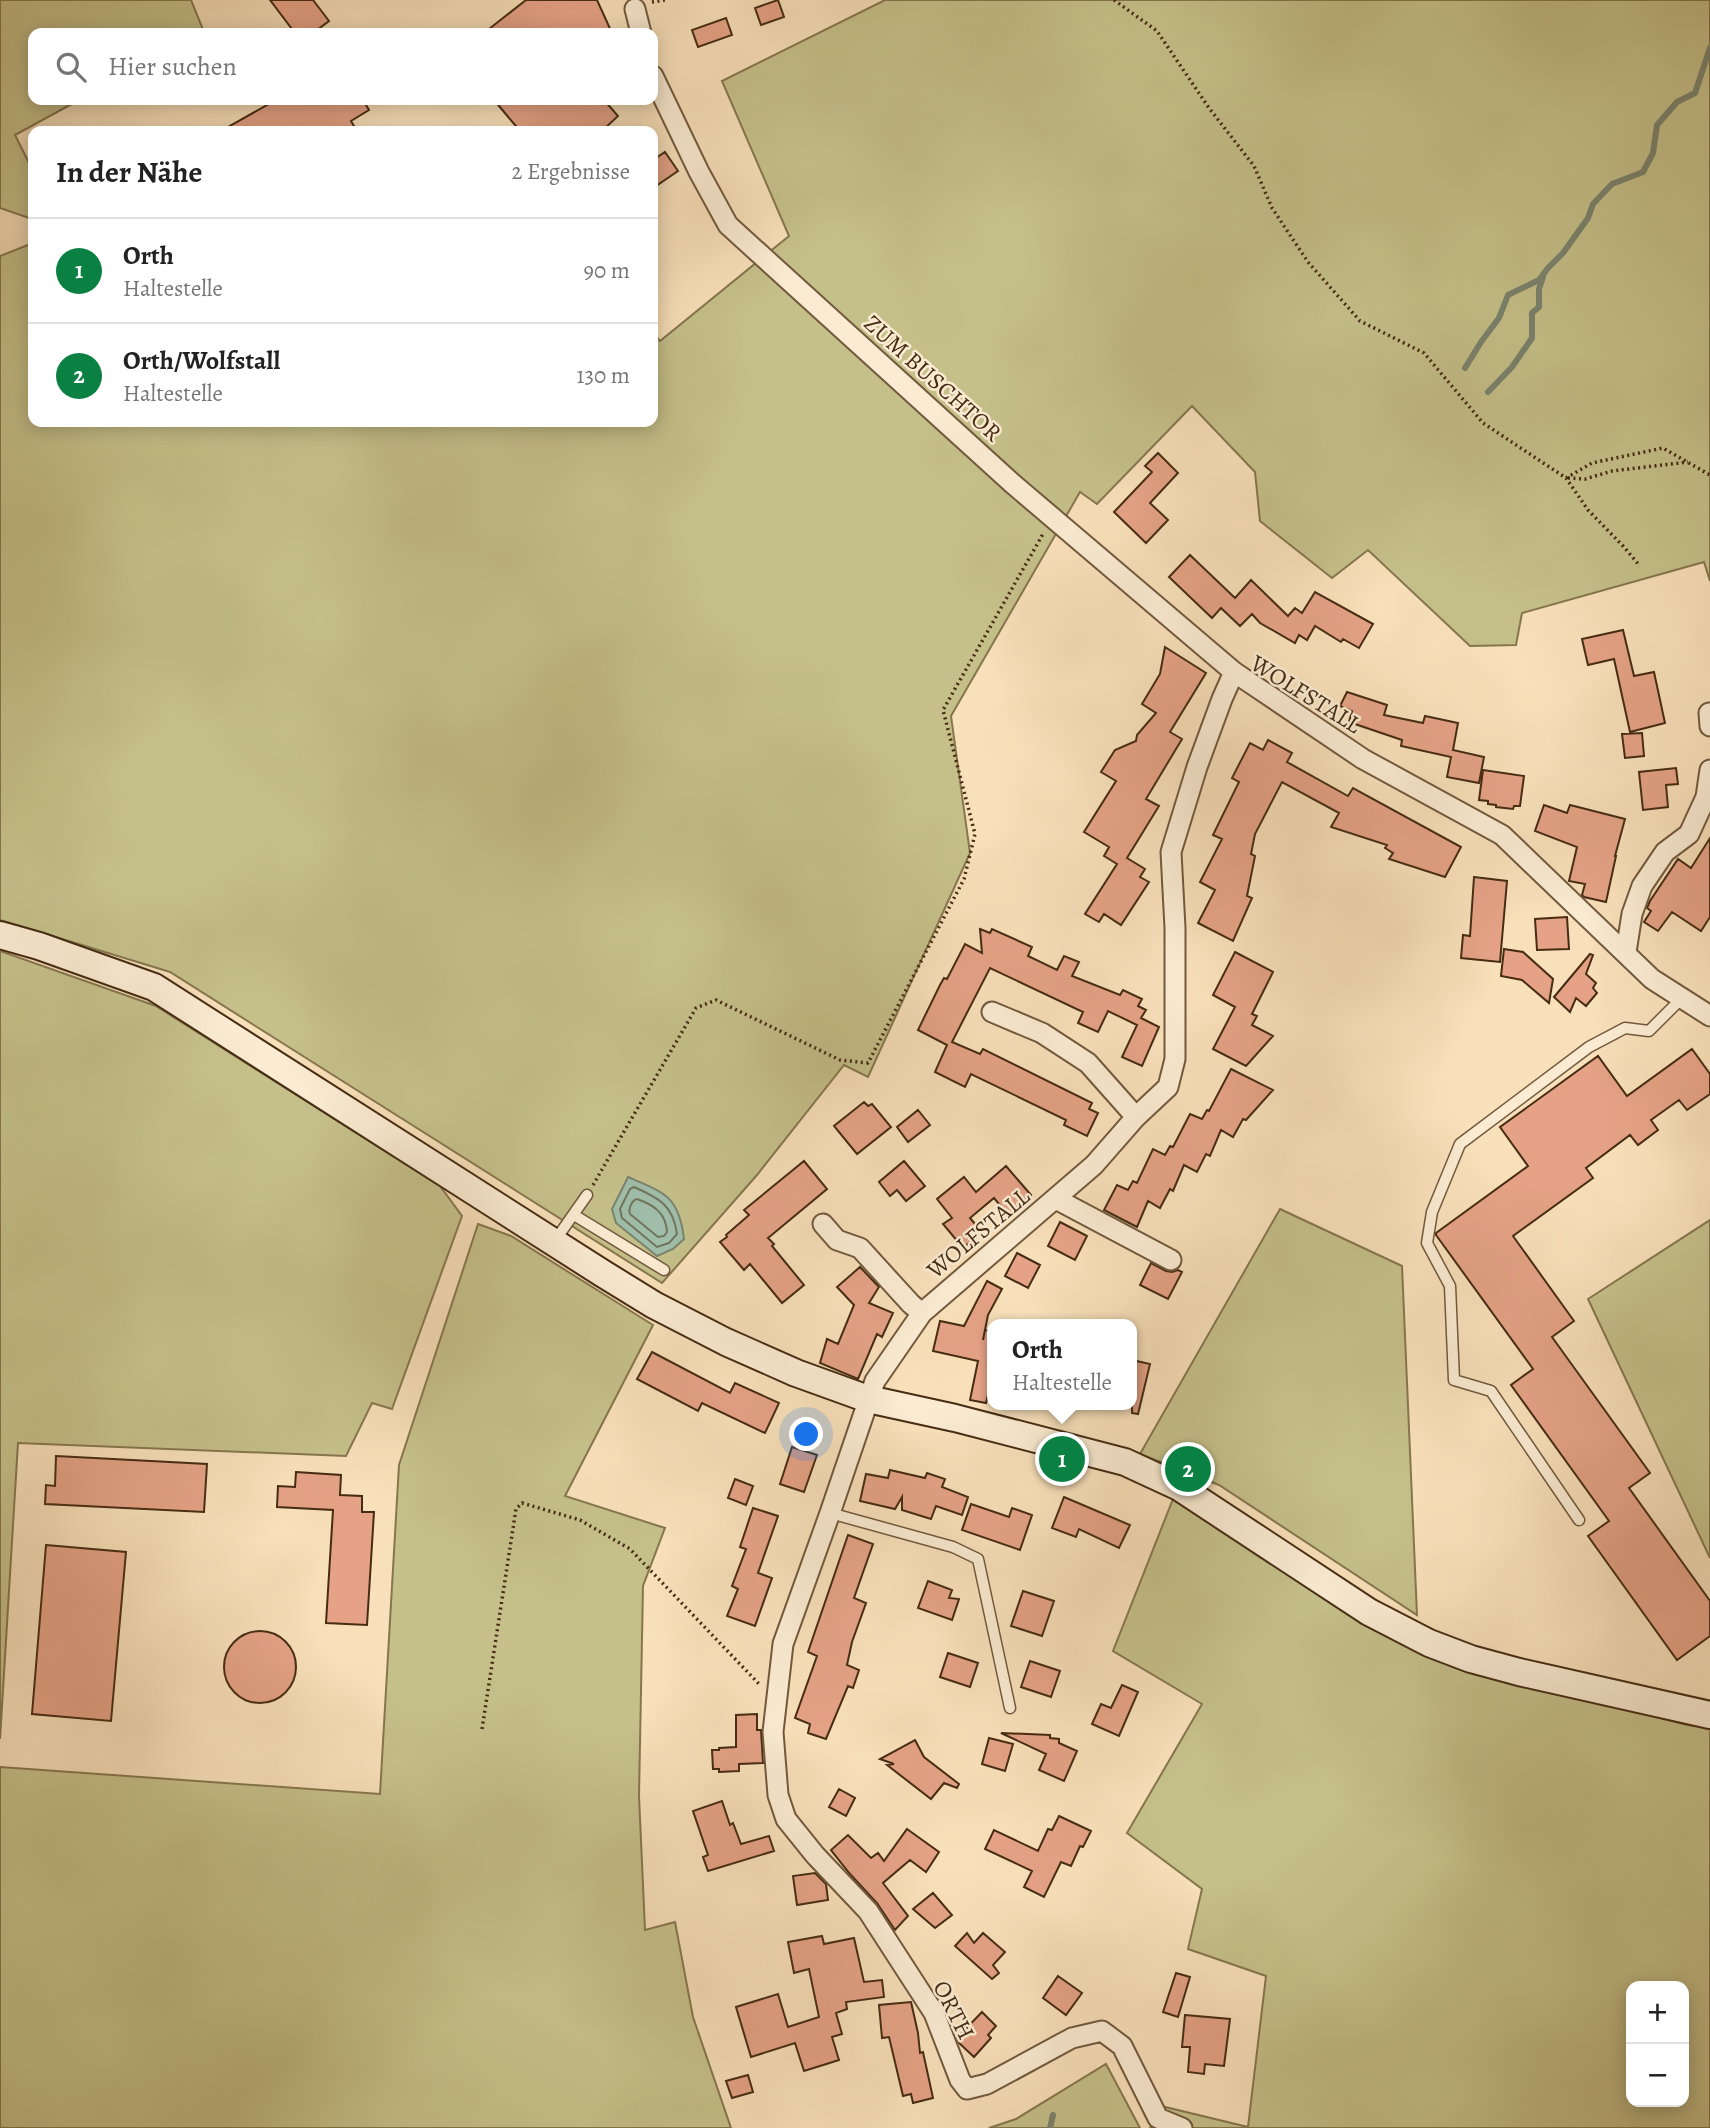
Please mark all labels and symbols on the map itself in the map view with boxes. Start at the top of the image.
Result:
street label: ZUM BUSCHTOR [857,307,1009,449]
street label: WOLFSTALL [1244,647,1368,741]
street label: WOLFSTALL [919,1180,1037,1286]
your location [789,1417,823,1451]
pin: 1 [1039,1433,1085,1485]
pin: 2 [1165,1443,1211,1495]
street label: ORTH [926,1975,982,2045]

